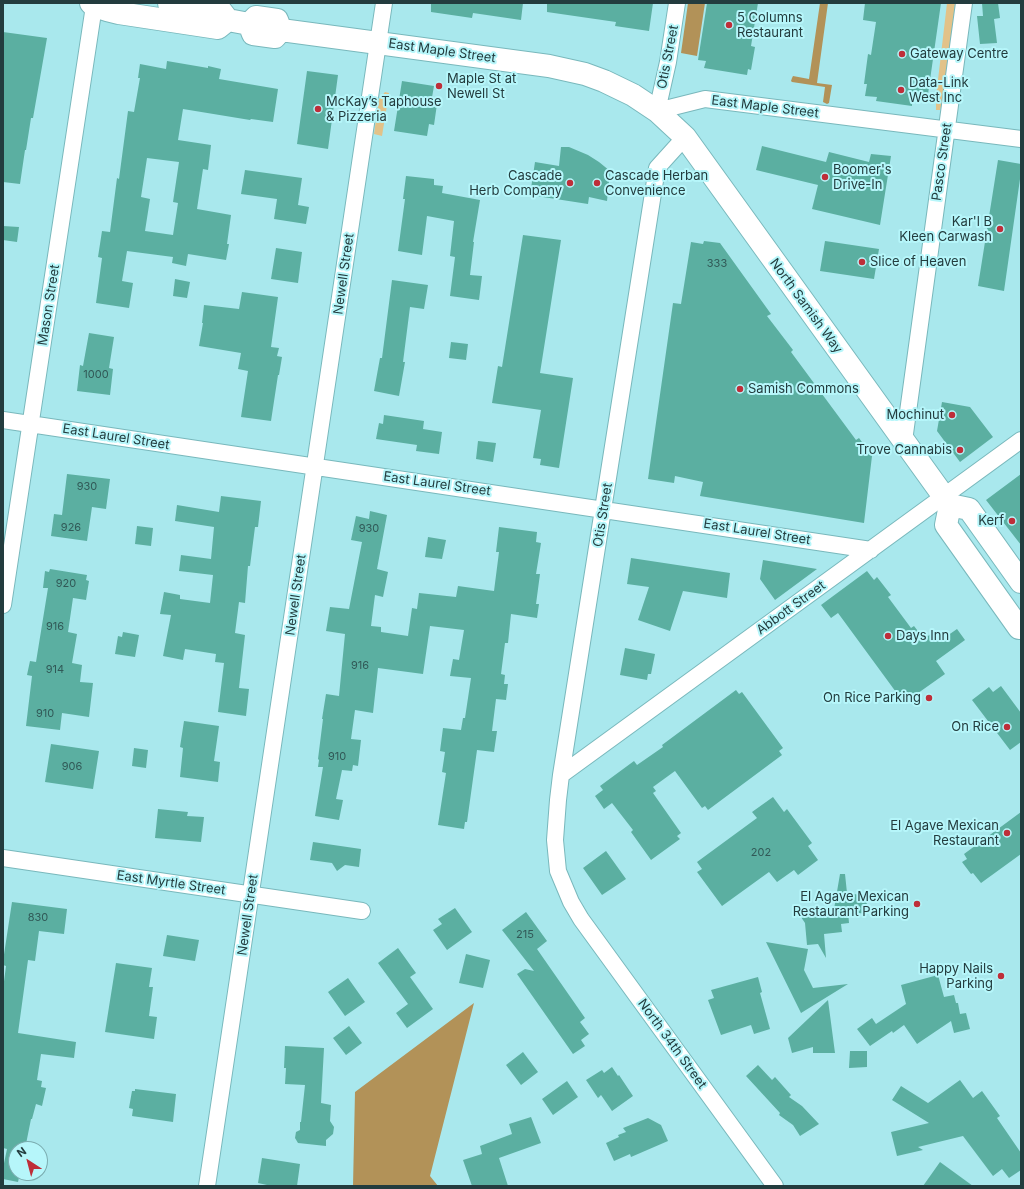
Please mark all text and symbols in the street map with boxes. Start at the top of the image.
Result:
place label: 5 Columns Restaurant [737,10,803,41]
marker: 5 Columns Restaurant [724,20,734,30]
street label: Otis Street [654,24,682,90]
street label: East Maple Street [387,36,497,66]
place label: Gateway Centre [910,46,1008,62]
marker: Gateway Centre [897,49,907,59]
place label: Maple St at Newell St [447,71,516,102]
place label: Data-Link West Inc [909,75,969,106]
marker: Maple St at Newell St [434,81,444,91]
marker: Data-Link West Inc [896,85,906,95]
street label: East Maple Street [710,93,820,121]
place label: McKay’s Taphouse & Pizzeria [326,94,442,125]
marker: McKay’s Taphouse & Pizzeria [313,104,323,114]
street label: Pasco Street [929,122,955,202]
place label: Boomer's Drive-In [833,162,892,193]
place label: Cascade Herb Company [469,168,562,199]
place label: Cascade Herban Convenience [605,168,708,199]
marker: Boomer's Drive-In [820,172,830,182]
marker: Cascade Herb Company [565,178,575,188]
marker: Cascade Herban Convenience [592,178,602,188]
place label: Kar'l B Kleen Carwash [899,214,992,245]
marker: Kar'l B Kleen Carwash [995,224,1005,234]
street label: Newell Street [331,232,357,316]
place label: Slice of Heaven [870,254,966,270]
street label: North Samish Way [766,256,846,356]
house number: 333 [707,257,727,271]
marker: Slice of Heaven [857,257,867,267]
street label: Mason Street [35,263,63,347]
house number: 1000 [83,368,109,382]
place label: Samish Commons [748,381,859,397]
marker: Samish Commons [735,384,745,394]
place label: Mochinut [887,407,944,423]
marker: Mochinut [947,410,957,420]
street label: East Laurel Street [61,421,171,453]
place label: Trove Cannabis [856,442,952,458]
marker: Trove Cannabis [955,445,965,455]
street label: East Laurel Street [382,469,492,499]
house number: 930 [77,480,97,494]
street label: Otis Street [590,482,616,548]
place label: Kerf [978,513,1004,529]
street label: East Laurel Street [702,516,812,548]
marker: Kerf [1007,516,1017,526]
house number: 926 [61,521,81,535]
house number: 930 [359,522,379,536]
street label: Newell Street [283,553,309,637]
house number: 920 [56,577,76,591]
street label: Abbott Street [754,578,828,638]
house number: 916 [46,620,64,634]
place label: Days Inn [896,628,949,644]
marker: Days Inn [883,631,893,641]
house number: 916 [351,659,369,673]
house number: 914 [46,663,64,677]
place label: On Rice Parking [823,690,921,706]
marker: On Rice Parking [924,693,934,703]
house number: 910 [36,707,54,721]
place label: On Rice [951,719,999,735]
marker: On Rice [1002,722,1012,732]
house number: 910 [328,750,346,764]
house number: 906 [62,760,82,774]
place label: El Agave Mexican Restaurant [890,818,999,849]
marker: El Agave Mexican Restaurant [1002,828,1012,838]
house number: 202 [751,846,771,860]
street label: East Myrtle Street [116,868,226,898]
street label: Newell Street [235,873,261,957]
place label: El Agave Mexican Restaurant Parking [793,889,909,920]
marker: El Agave Mexican Restaurant Parking [912,899,922,909]
house number: 830 [28,911,48,925]
house number: 215 [516,928,534,942]
place label: Happy Nails Parking [919,961,993,992]
marker: Happy Nails Parking [996,971,1006,981]
street label: North 34th Street [634,996,710,1092]
north arrow [8,1141,48,1181]
text: N [14,1144,29,1160]

